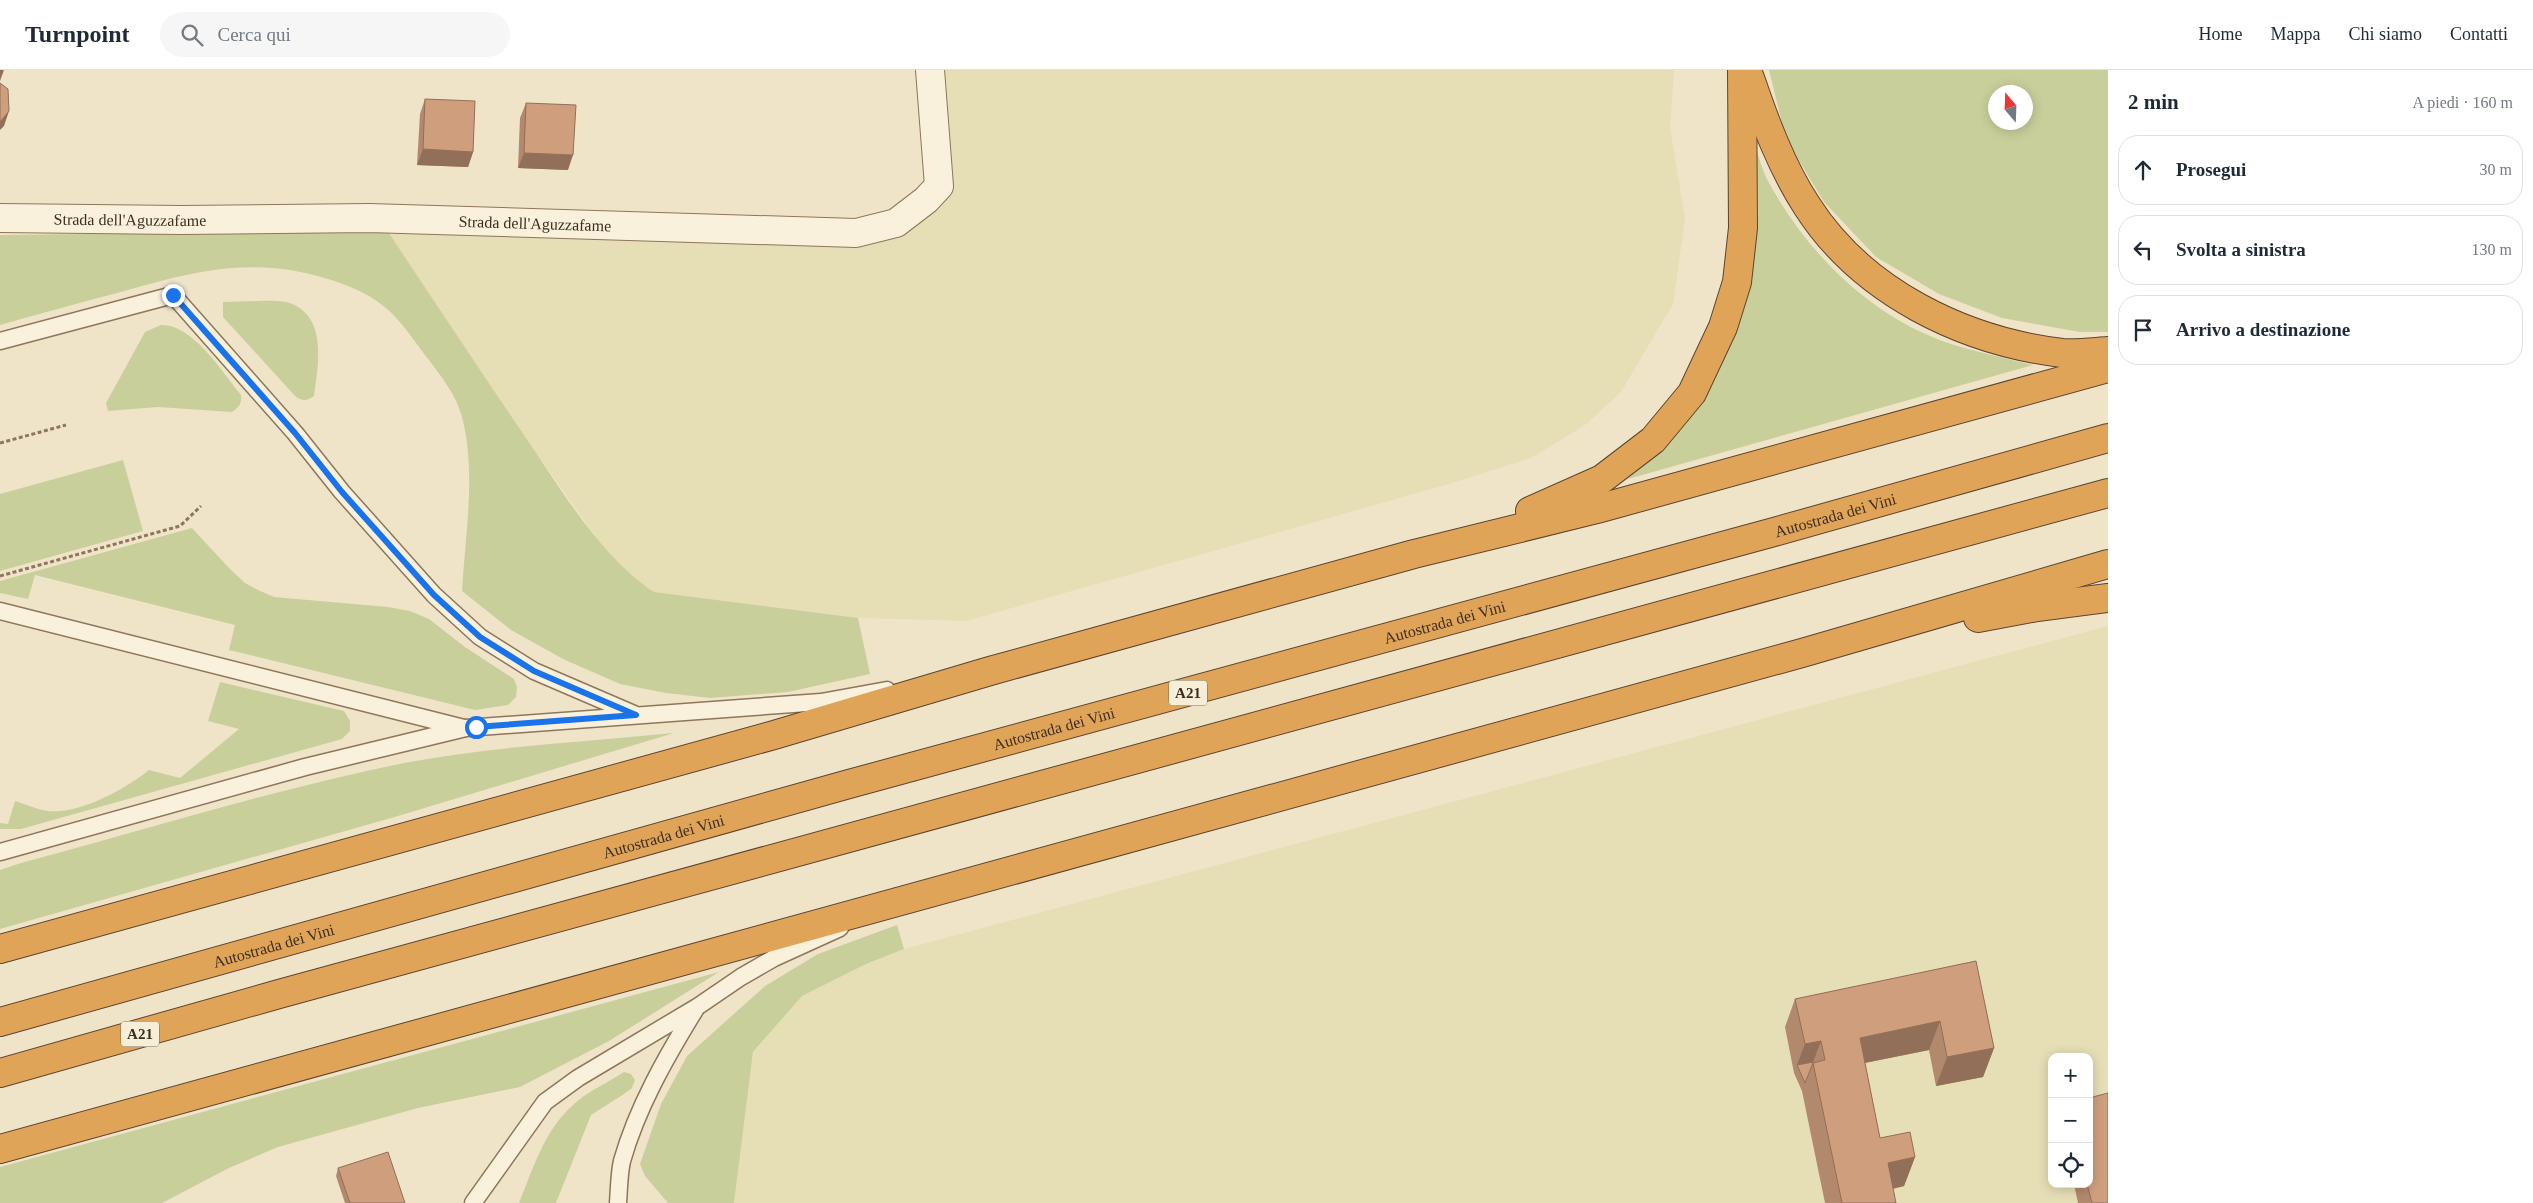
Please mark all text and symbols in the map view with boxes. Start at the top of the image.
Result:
search box [160,12,510,57]
text: Turnpoint [25,21,130,47]
icon: search [178,21,206,49]
text: Cerca qui [218,24,291,45]
text: Home [2199,24,2243,44]
text: Mappa [2271,24,2320,44]
text: Chi siamo [2348,24,2422,44]
text: Contatti [2450,24,2508,44]
north arrow [1988,85,2033,130]
text: 2 min [2128,90,2179,114]
text: A piedi · 160 m [2413,94,2513,111]
icon: ahead [2129,156,2157,184]
text: Prosegui [2176,159,2246,180]
text: 30 m [2480,161,2512,178]
street label: Strada dell'Aguzzafame [54,211,206,230]
street label: Strada dell'Aguzzafame [458,213,611,234]
icon: left [2129,236,2157,264]
text: Svolta a sinistra [2176,239,2306,260]
text: 130 m [2472,241,2512,258]
route end [162,284,185,307]
icon: arrive [2129,316,2157,344]
text: Arrivo a destinazione [2176,319,2350,340]
street label: Autostrada dei Vini [1773,490,1898,540]
street label: Autostrada dei Vini [1382,597,1508,647]
road number: A21 [1169,680,1207,706]
street label: Autostrada dei Vini [991,704,1117,753]
route start [465,716,488,739]
street label: Autostrada dei Vini [601,811,727,862]
street label: Autostrada dei Vini [211,921,337,971]
road number: A21 [121,1022,159,1046]
map controls [2048,1053,2093,1188]
button: + [2048,1053,2093,1098]
button: − [2048,1098,2093,1143]
button: locate [2048,1143,2093,1188]

